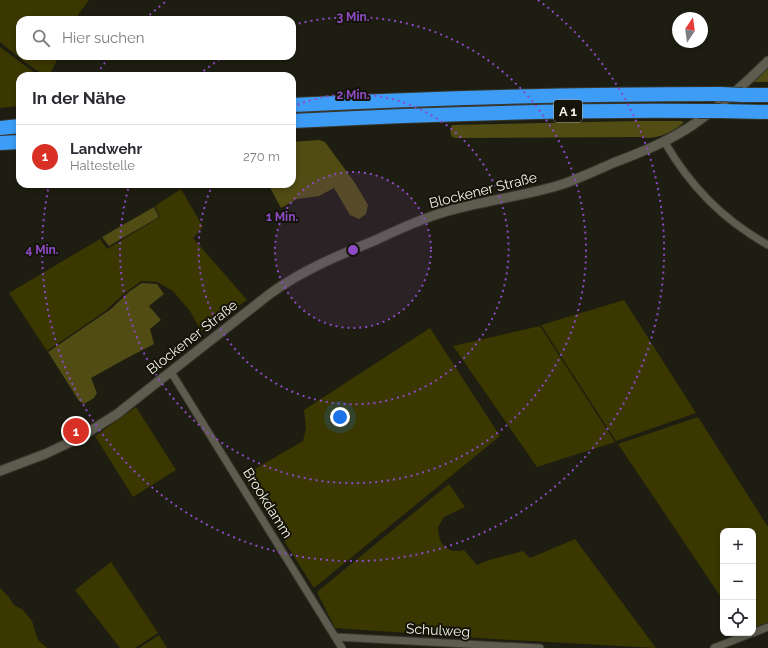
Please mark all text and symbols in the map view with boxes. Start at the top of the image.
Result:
text: 3 Min. [337,10,370,24]
north arrow [672,12,708,48]
search box [16,16,296,60]
icon: search [30,27,52,49]
text: Hier suchen [62,29,145,47]
text: In der Nähe [32,88,126,108]
text: 2 Min. [336,88,370,102]
road number: A 1 [554,100,582,122]
text: Landwehr [70,140,142,158]
text: 1 [42,149,48,164]
text: 270 m [243,149,280,164]
text: Haltestelle [70,158,135,173]
street label: Blockener Straße [427,169,539,211]
text: 1 Min. [266,210,298,224]
text: 4 Min. [25,243,59,257]
centre of rings [346,243,360,257]
street label: Blockener Straße [144,297,240,377]
your location [330,407,350,427]
pin: 1 [63,416,89,446]
street label: Brookdamm [240,465,296,541]
map controls [720,528,756,636]
button: + [720,528,756,564]
button: − [720,564,756,600]
button: locate [720,600,756,636]
street label: Schulweg [406,620,470,640]

